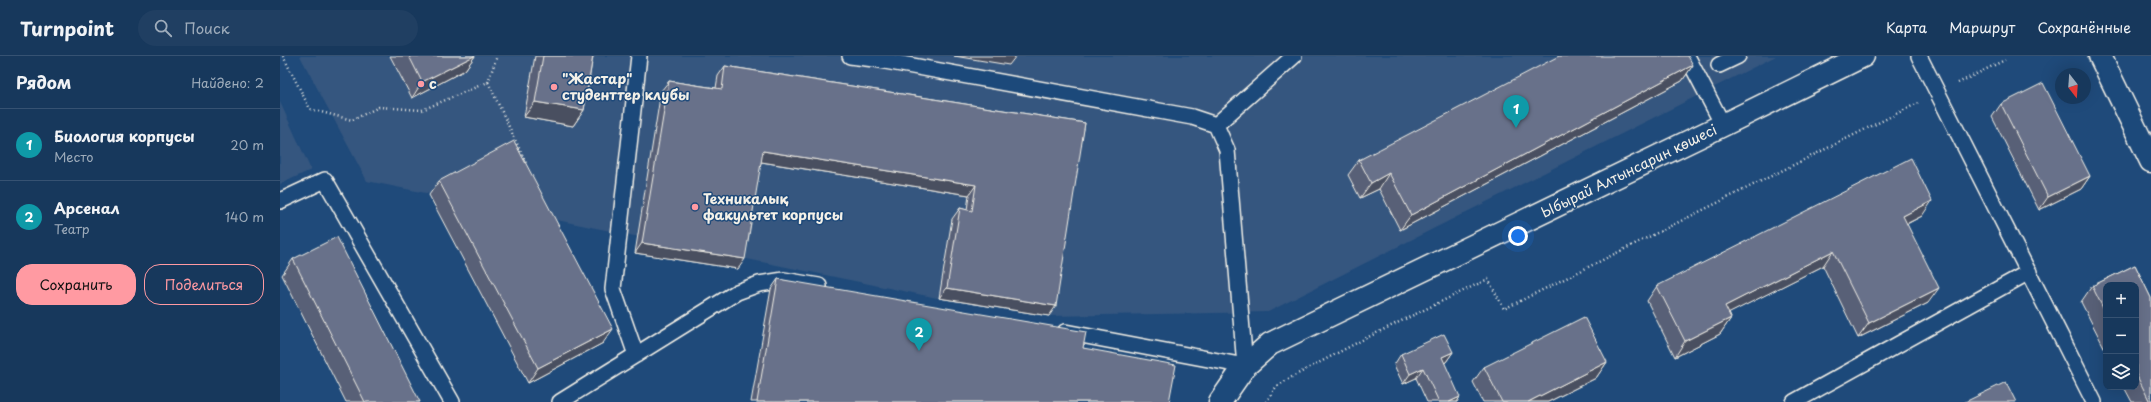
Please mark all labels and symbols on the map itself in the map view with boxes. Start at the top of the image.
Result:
place label: "Жастар" студенттер клубы [562,68,690,105]
north arrow [2055,68,2091,104]
place label: с [429,73,437,94]
marker: с [416,79,426,89]
marker: "Жастар" студенттер клубы [549,82,559,92]
pin: 1 [1503,95,1529,128]
street label: Ыбырай Алтынсарин көшесі [1537,119,1720,222]
place label: Техникалық факультет корпусы [703,188,843,225]
marker: Техникалық факультет корпусы [690,202,700,212]
your location [1508,226,1528,246]
pin: 2 [906,318,932,351]

